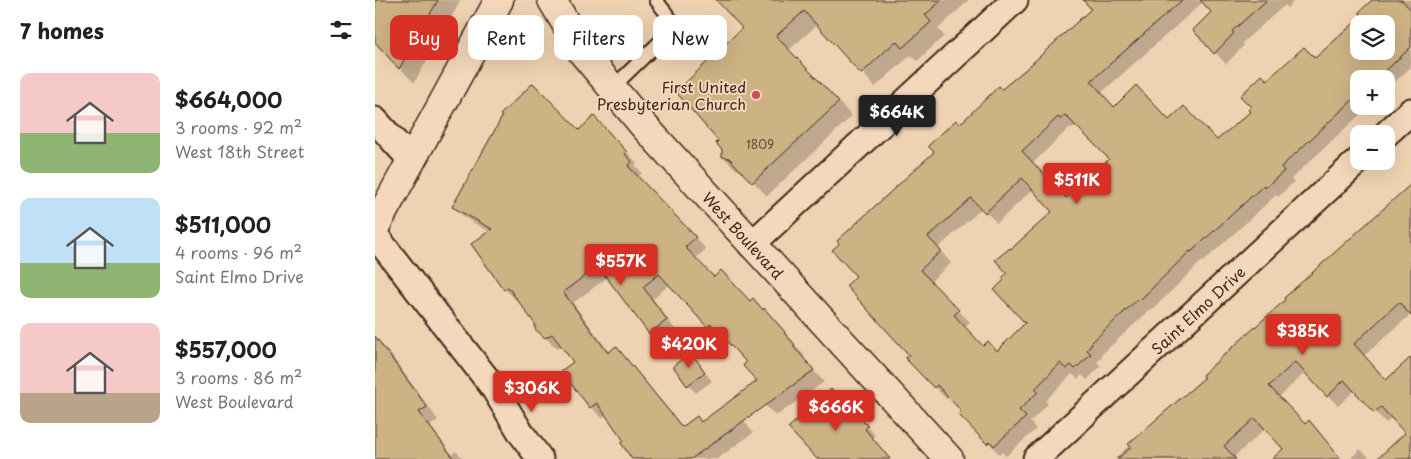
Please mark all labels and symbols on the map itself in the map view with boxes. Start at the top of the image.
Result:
place label: First United Presbyterian Church [597,75,746,115]
marker: First United Presbyterian Church [750,89,762,101]
pin: $664K [862,94,932,137]
house number: 1809 [746,135,774,153]
pin: $511K [1042,162,1112,205]
street label: West Boulevard [698,186,790,284]
pin: $557K [586,244,656,286]
street label: Saint Elmo Drive [1145,260,1250,359]
pin: $385K [1268,314,1338,356]
pin: $420K [654,326,724,369]
pin: $306K [497,370,567,413]
pin: $666K [801,390,871,432]

